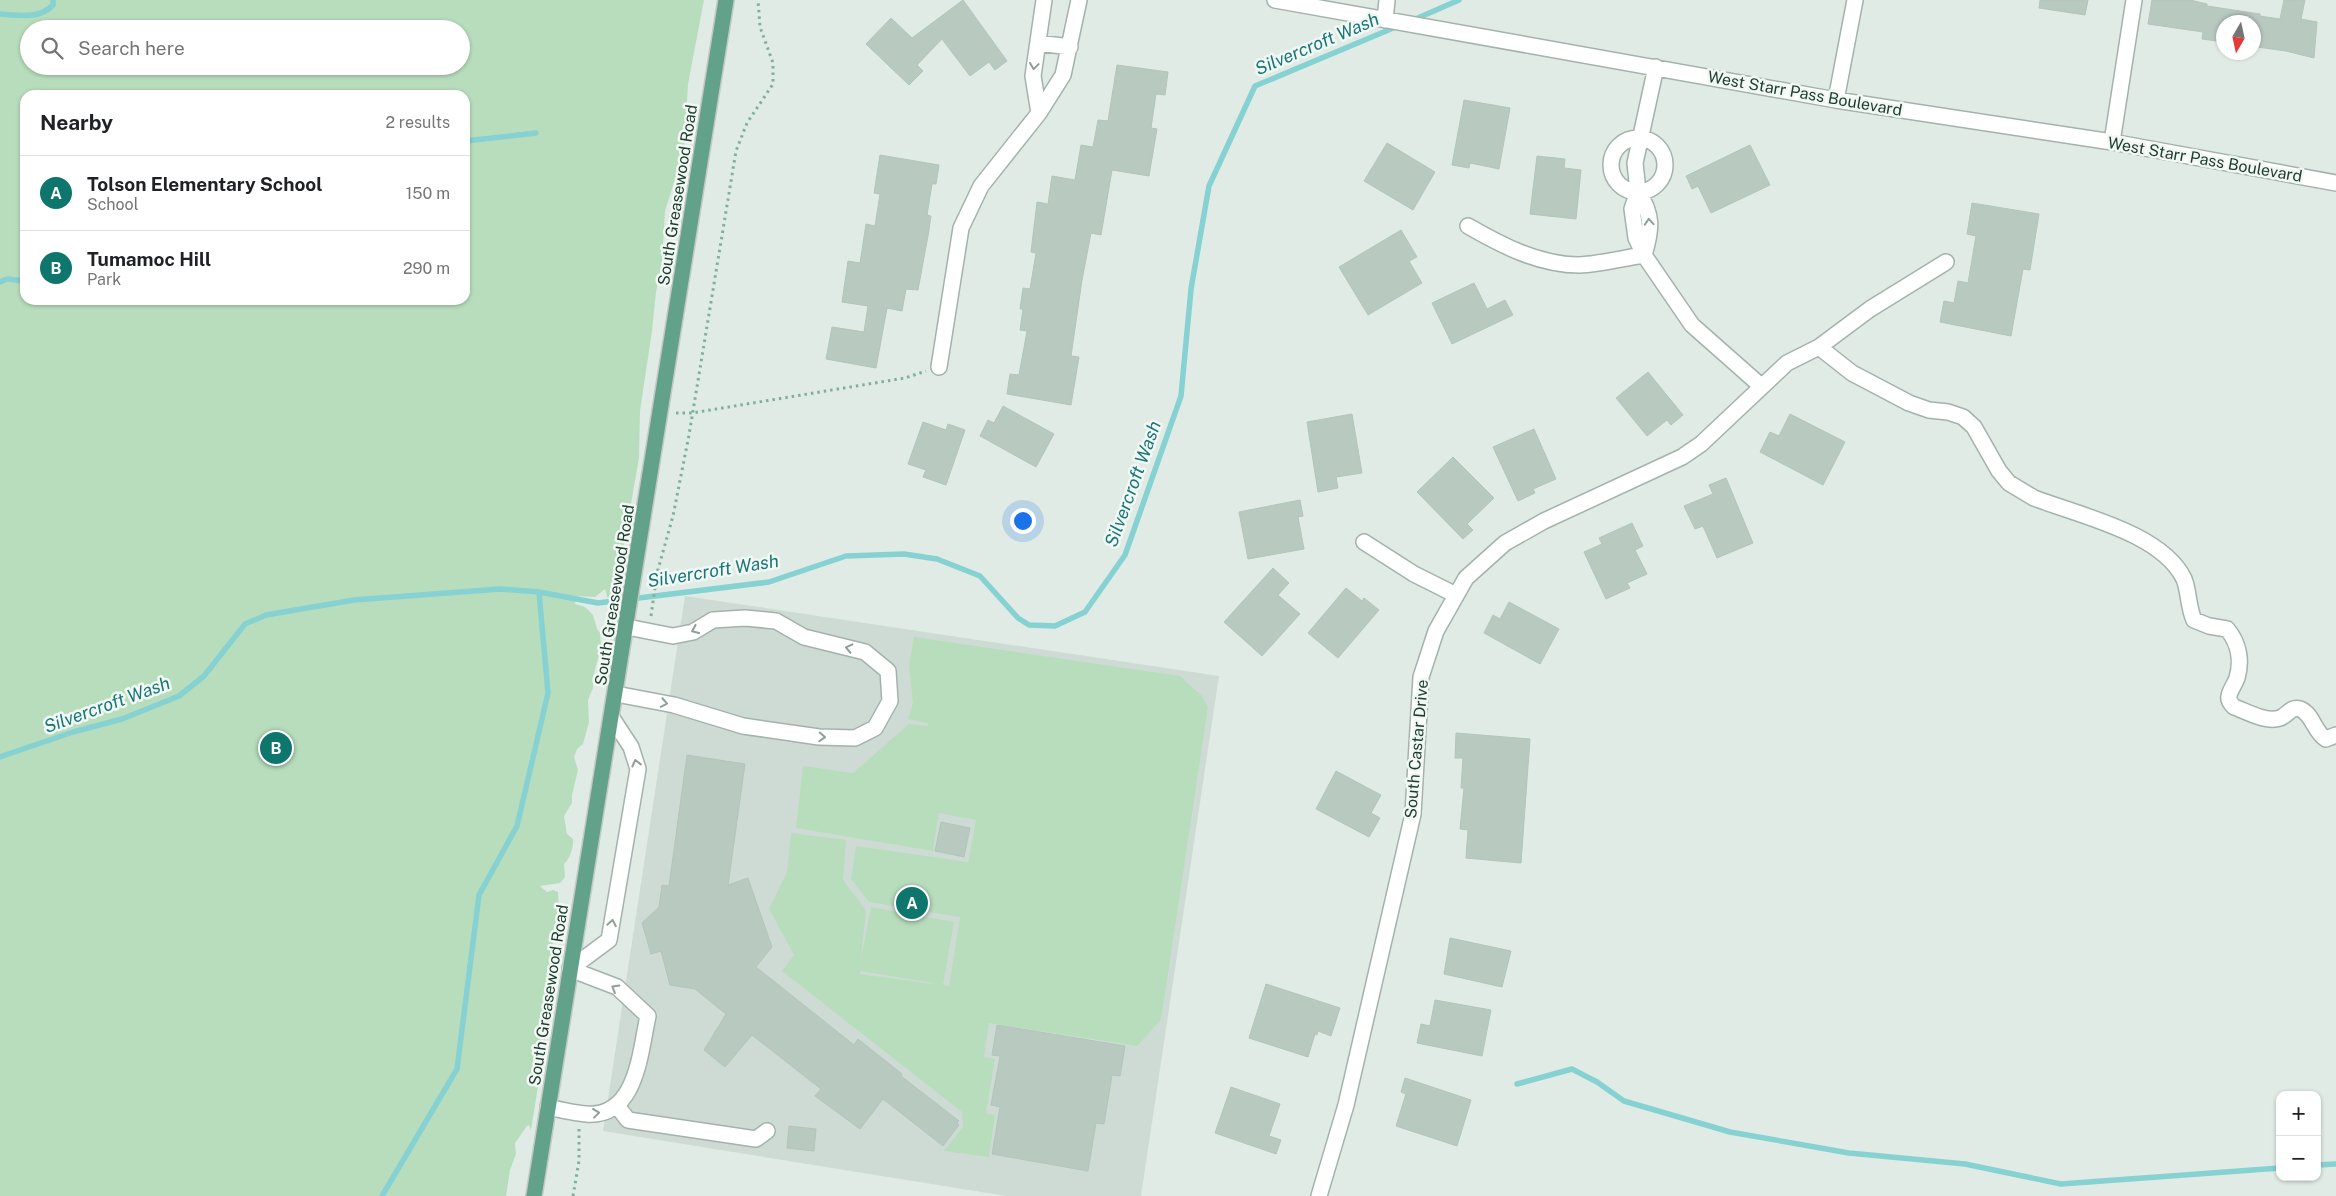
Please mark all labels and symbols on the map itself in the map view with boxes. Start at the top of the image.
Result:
water label: Silvercroft Wash [1252,8,1382,79]
north arrow [2216,15,2261,60]
one-way arrow [1030,61,1040,70]
street label: West Starr Pass Boulevard [1706,67,1904,120]
street label: South Greasewood Road [654,103,701,287]
street label: West Starr Pass Boulevard [2106,133,2304,186]
one-way arrow [1643,218,1654,226]
water label: Silvercroft Wash [1100,418,1165,550]
street label: South Greasewood Road [591,503,638,687]
your location [1010,508,1036,534]
water label: Silvercroft Wash [646,550,780,591]
one-way arrow [691,623,700,634]
one-way arrow [844,643,853,654]
water label: Silvercroft Wash [41,672,173,737]
street label: South Castar Drive [1401,679,1432,819]
one-way arrow [660,697,668,708]
pin: B [260,729,292,767]
one-way arrow [819,731,827,742]
one-way arrow [631,758,642,767]
pin: A [896,884,928,922]
street label: South Greasewood Road [525,903,572,1087]
one-way arrow [606,918,617,926]
one-way arrow [611,984,620,994]
one-way arrow [592,1108,600,1119]

